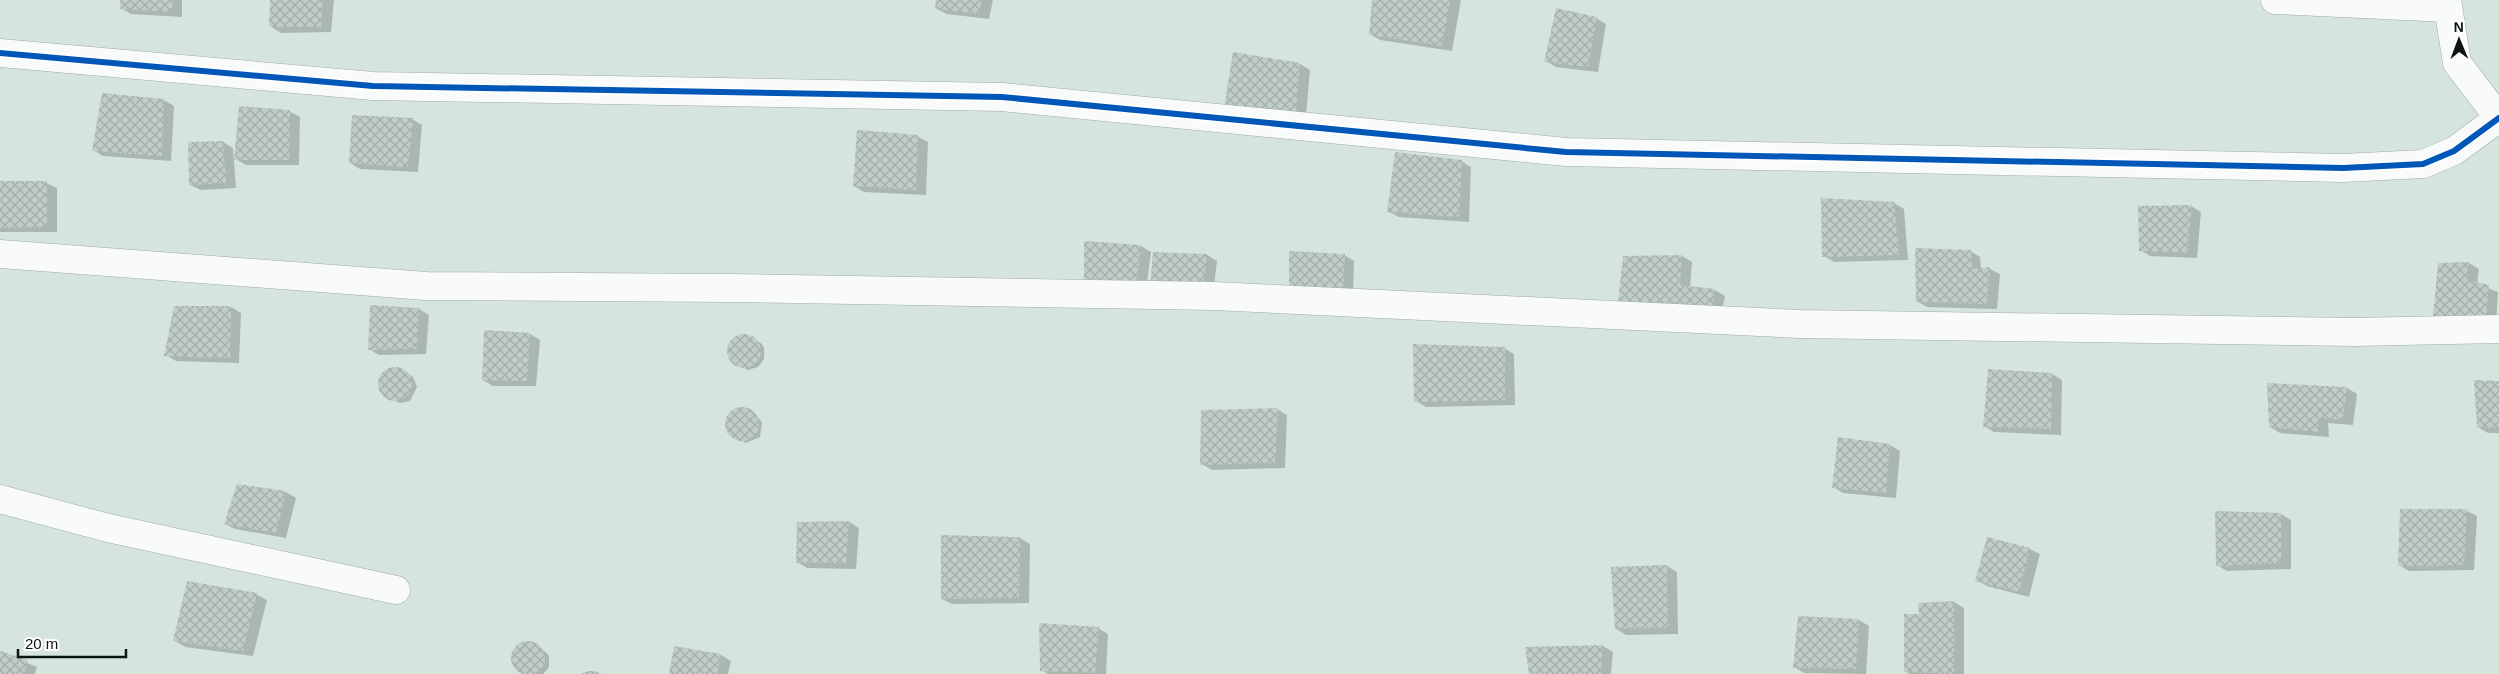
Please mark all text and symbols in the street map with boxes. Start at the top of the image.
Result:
north arrow [2434,15,2484,65]
text: N [2454,19,2464,35]
scale bar [18,626,125,658]
text: 20 m [25,635,58,652]

